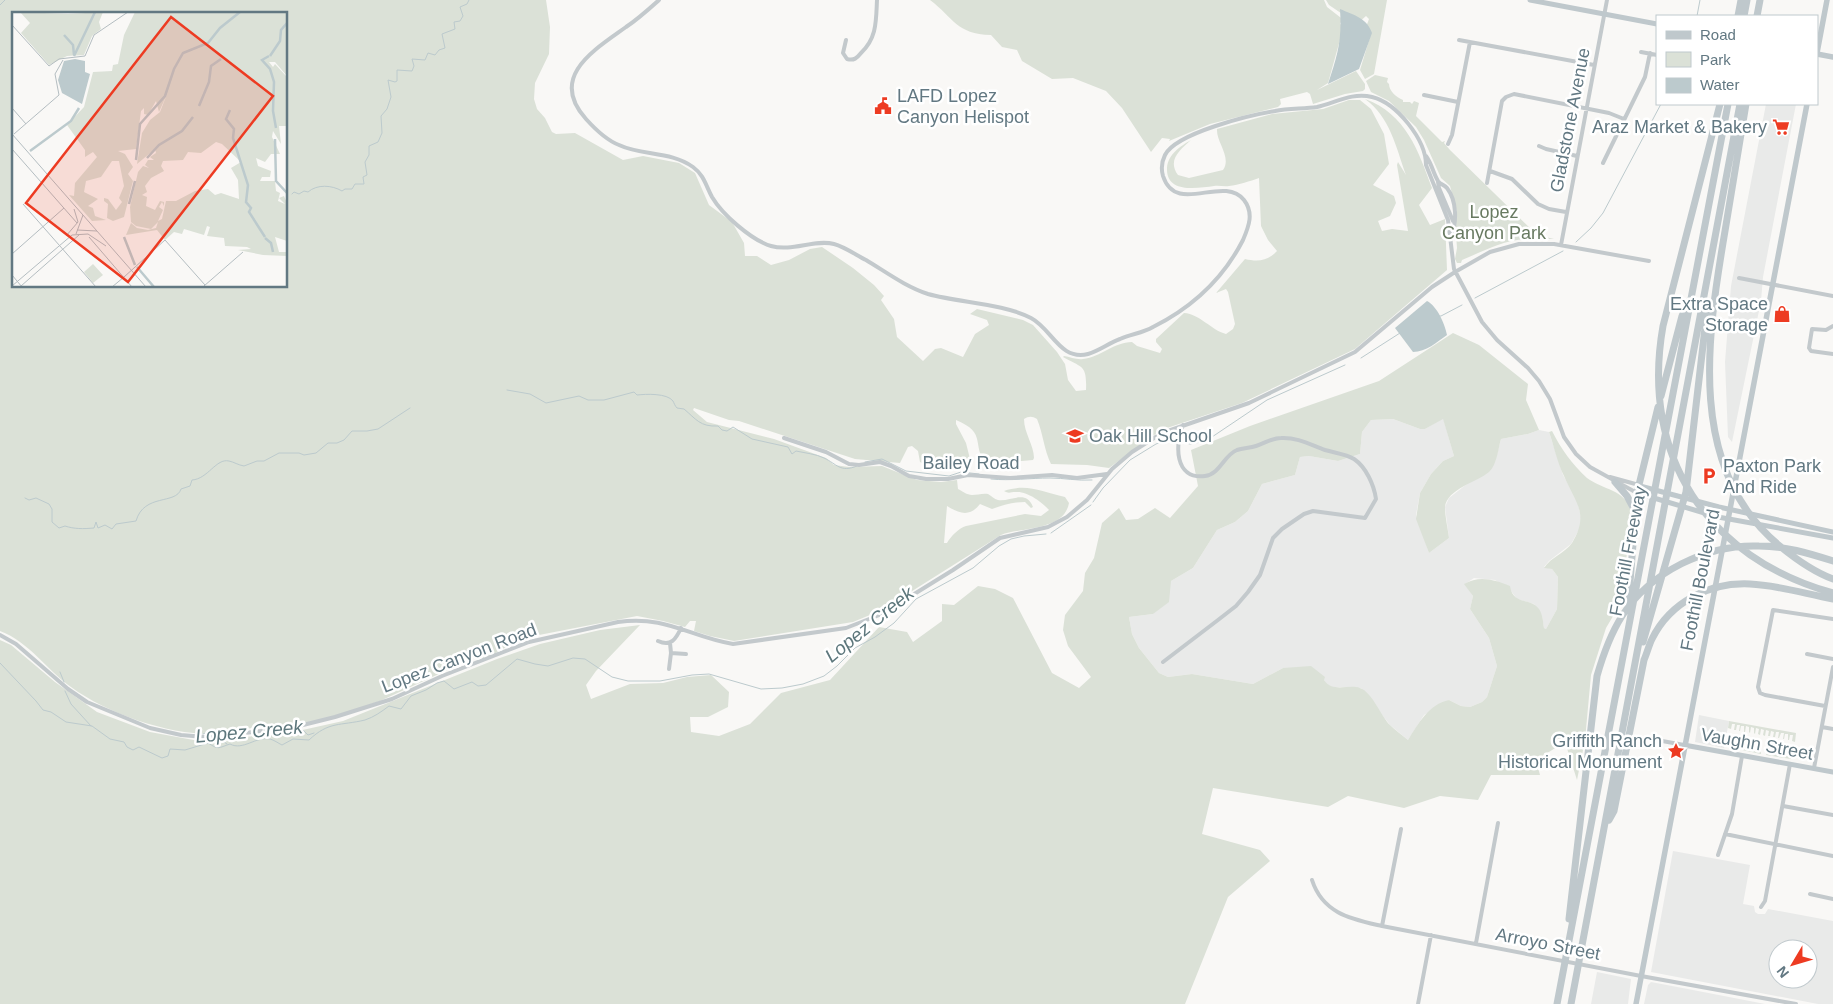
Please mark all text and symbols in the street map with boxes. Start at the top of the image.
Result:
inset map [12,12,288,288]
legend [1656,15,1818,105]
text: Road [1700,26,1736,43]
street label: Gladstone Avenue [1546,46,1594,194]
text: Park [1700,51,1731,68]
text: Water [1700,76,1739,93]
place label: LAFD Lopez Canyon Helispot [897,86,1029,127]
public building icon: LAFD Lopez Canyon Helispot [873,96,893,116]
place label: Araz Market & Bakery [1592,117,1767,137]
supermarket icon: Araz Market & Bakery [1771,117,1791,137]
park label: Lopez Canyon Park [1442,202,1547,243]
place label: Extra Space Storage [1670,294,1768,335]
shop icon: Extra Space Storage [1772,304,1792,324]
school or university icon: Oak Hill School [1065,426,1085,446]
place label: Oak Hill School [1089,426,1212,446]
street label: Bailey Road [922,453,1020,473]
place label: Paxton Park And Ride [1723,456,1822,497]
parking icon: Paxton Park And Ride [1699,466,1719,486]
street label: Foothill Freeway [1606,484,1650,618]
street label: Foothill Boulevard [1676,507,1724,653]
water label: Lopez Creek [821,581,919,666]
street label: Lopez Canyon Road [379,619,539,697]
water label: Lopez Creek [194,716,305,747]
street label: Vaughn Street [1699,724,1815,764]
place label: Griffith Ranch Historical Monument [1498,731,1662,772]
place icon: Griffith Ranch Historical Monument [1666,741,1686,761]
street label: Arroyo Street [1494,924,1602,964]
north arrow [1768,939,1818,989]
text: N [1773,963,1792,981]

